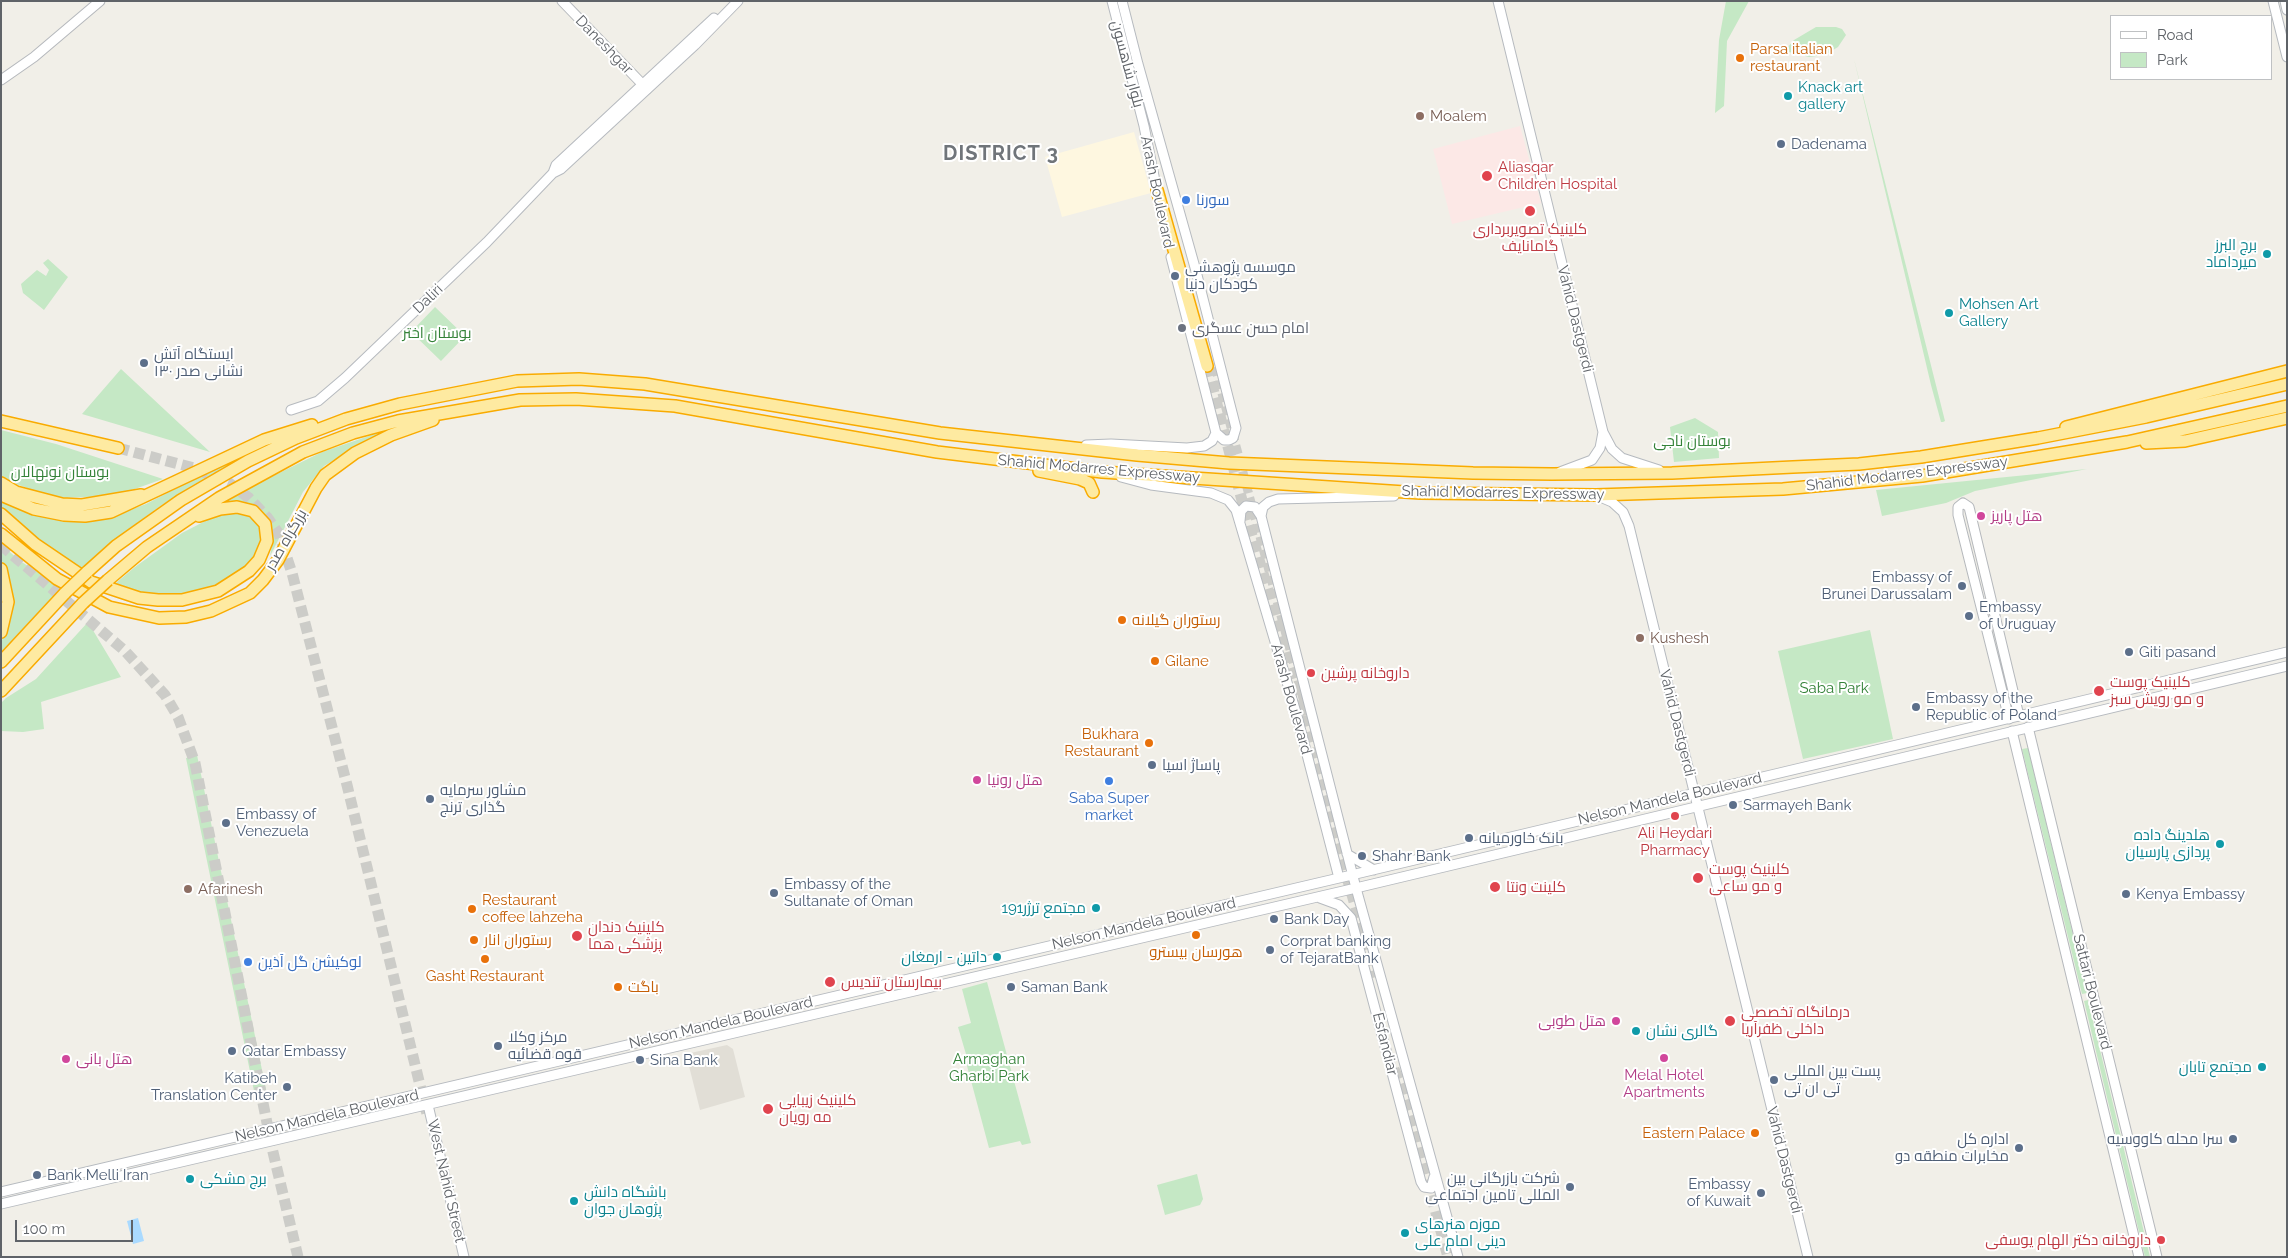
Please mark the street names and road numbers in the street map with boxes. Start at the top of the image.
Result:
street label: Daneshgar [571,12,637,78]
street label: بلوار شاهسون [1107,18,1147,110]
street label: Arash Boulevard [1136,134,1178,250]
street label: Vahid Dastgerdi [1553,264,1597,374]
street label: Daliri [409,280,447,318]
street label: Shahid Modarres Expressway [997,451,1201,487]
street label: Shahid Modarres Expressway [1805,453,2009,495]
street label: Shahid Modarres Expressway [1401,482,1605,504]
street label: بزرگراه صدر [261,506,311,574]
street label: Arash Boulevard [1267,642,1315,756]
street label: Vahid Dastgerdi [1655,668,1699,778]
street label: Nelson Mandela Boulevard [1576,769,1764,829]
street label: Nelson Mandela Boulevard [1050,894,1238,954]
street label: Sattari Boulevard [2069,932,2115,1052]
street label: Nelson Mandela Boulevard [627,993,815,1053]
street label: Esfandiar [1368,1011,1402,1077]
street label: Nelson Mandela Boulevard [233,1086,421,1146]
street label: Vahid Dastgerdi [1762,1105,1806,1215]
street label: West Nahid Street [423,1118,469,1244]

